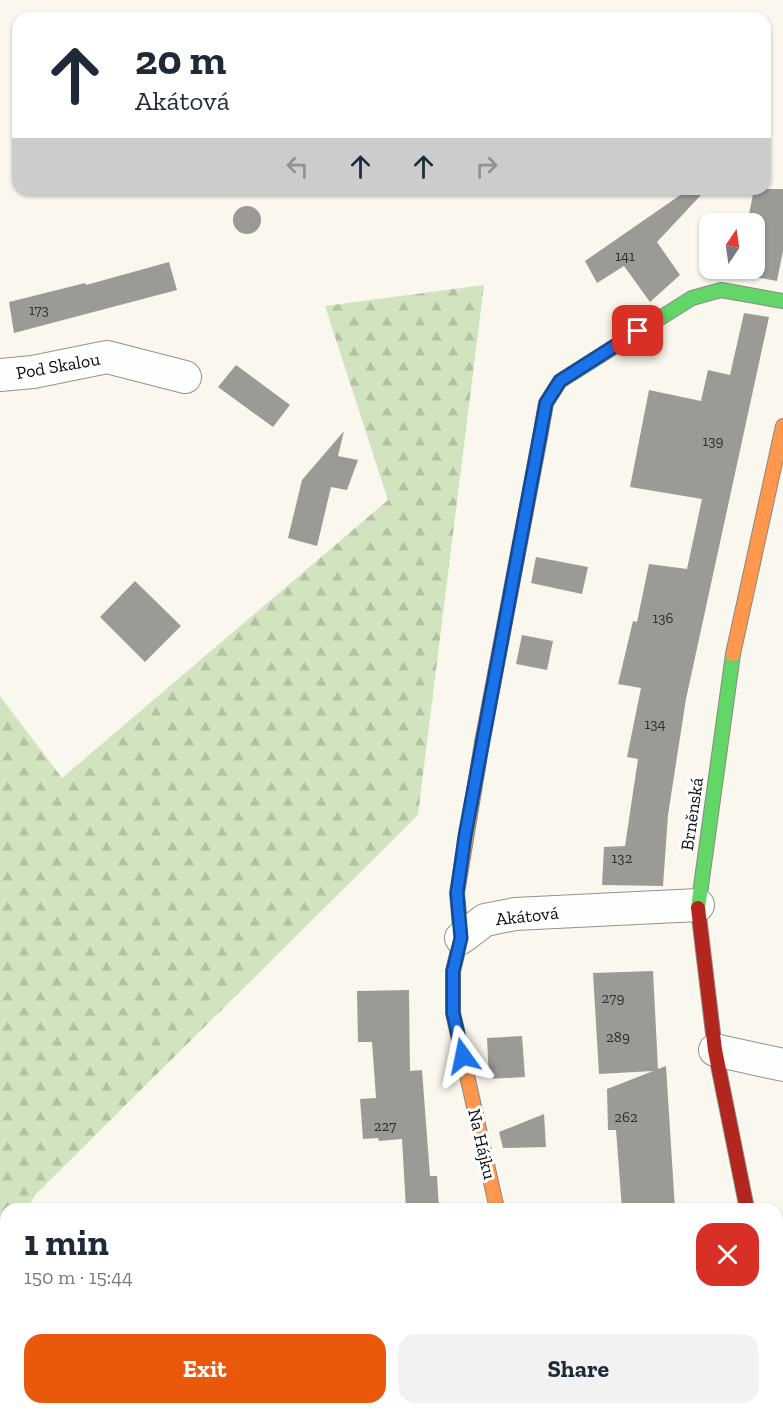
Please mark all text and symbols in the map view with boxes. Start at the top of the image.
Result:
text: 20 m [135,34,226,85]
icon: ahead [36,36,114,114]
text: Akátová [135,85,230,117]
icon: left [281,150,314,183]
icon: ahead [344,150,377,183]
icon: ahead [407,150,440,183]
icon: right [470,150,503,183]
north arrow [699,213,765,279]
map controls [699,213,765,279]
house number: 141 [615,247,635,265]
house number: 173 [29,301,49,319]
pin [612,305,663,356]
icon: arrive [621,314,654,347]
street label: Pod Skalou [14,348,102,384]
house number: 139 [702,432,724,450]
house number: 136 [652,609,674,627]
house number: 134 [644,715,666,733]
street label: Brněnská [676,776,708,852]
house number: 132 [612,849,633,867]
street label: Akátová [494,902,560,930]
house number: 279 [602,989,624,1007]
position arrow [431,1024,495,1088]
house number: 289 [606,1028,630,1046]
street label: Na Hájku [463,1107,501,1181]
house number: 262 [614,1108,638,1126]
house number: 227 [374,1117,396,1135]
text: 1 min [24,1221,109,1264]
button: close [696,1223,759,1286]
text: 150 m · 15:44 [24,1265,133,1289]
button: Exit [24,1334,386,1403]
button: Share [398,1334,759,1403]

